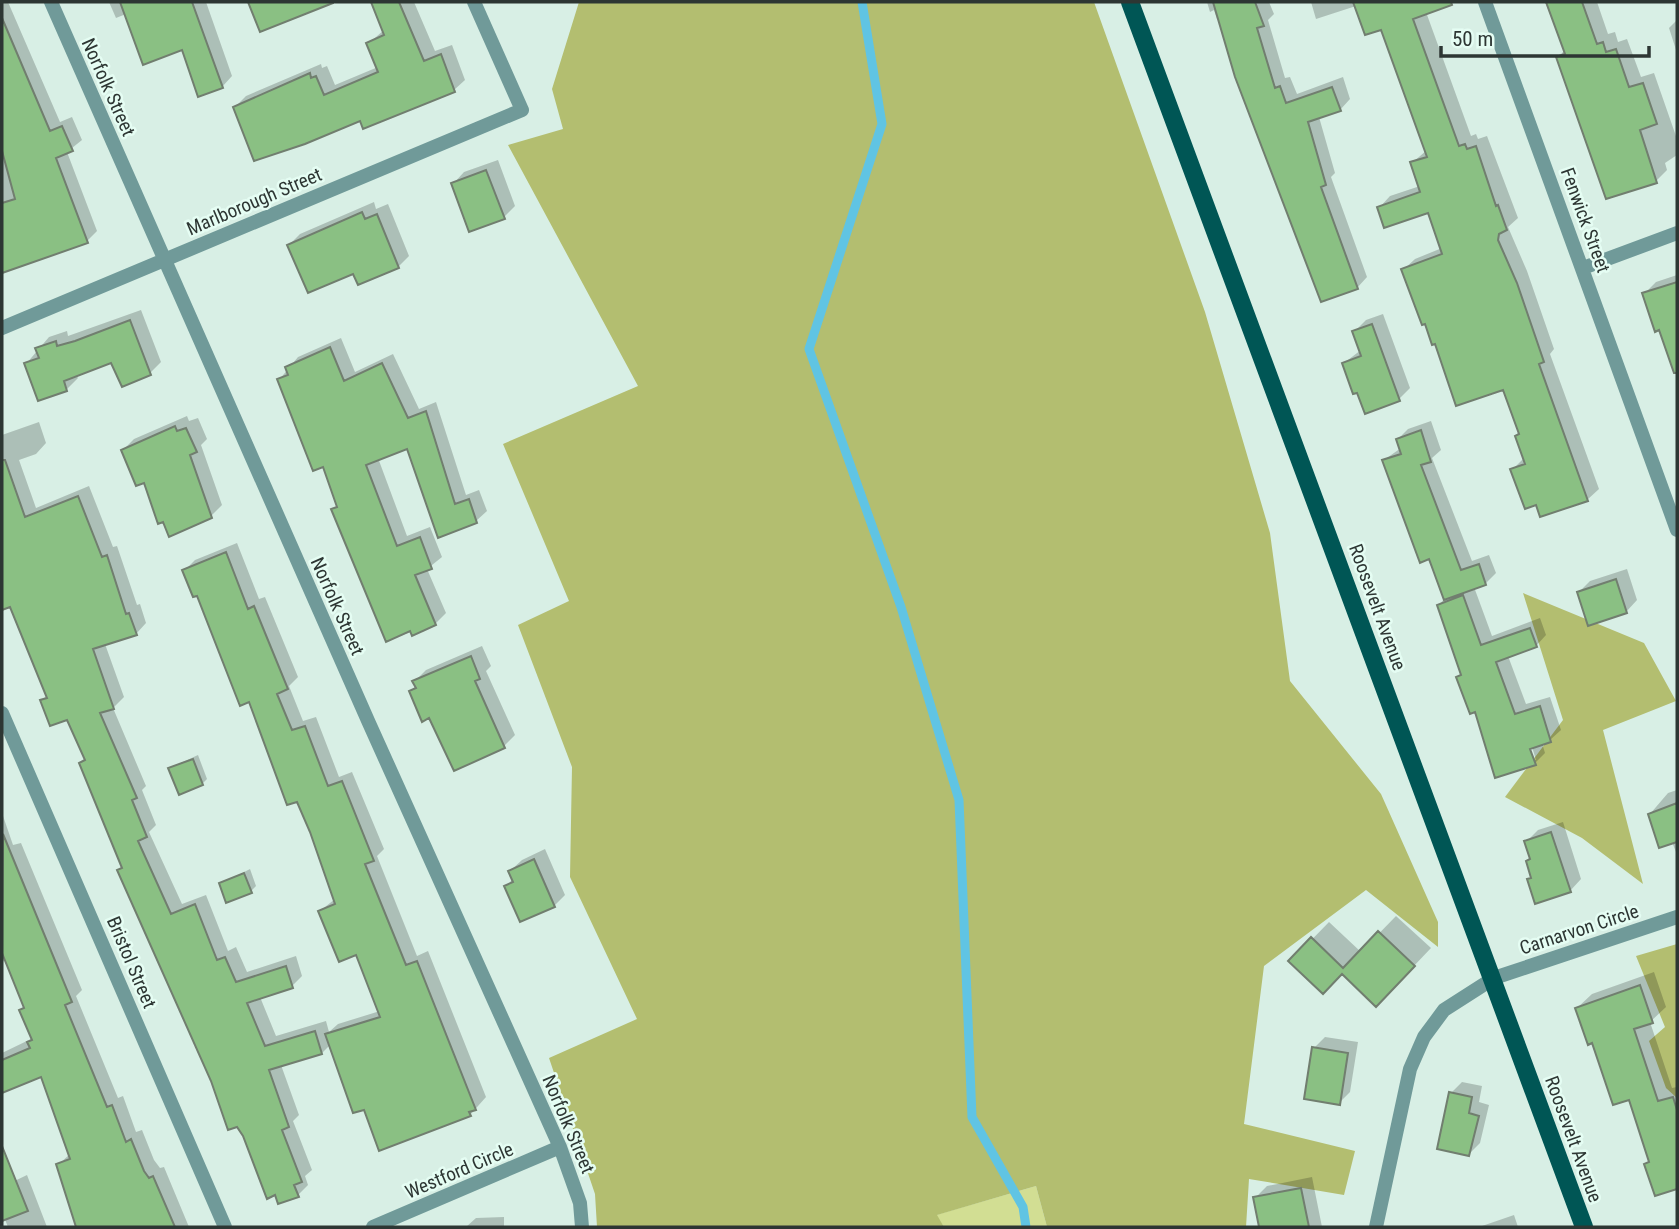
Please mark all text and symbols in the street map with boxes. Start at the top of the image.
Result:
scale bar [1441,14,1649,58]
text: 50 m [1452,27,1493,51]
street label: Norfolk Street [77,35,140,140]
street label: Marlborough Street [183,163,325,240]
street label: Fenwick Street [1556,165,1615,276]
street label: Roosevelt Avenue [1344,541,1411,673]
street label: Norfolk Street [306,554,369,659]
street label: Carnarvon Circle [1517,899,1642,960]
street label: Bristol Street [102,913,161,1012]
street label: Norfolk Street [538,1072,600,1177]
street label: Roosevelt Avenue [1540,1073,1607,1205]
street label: Westford Circle [402,1137,517,1204]

